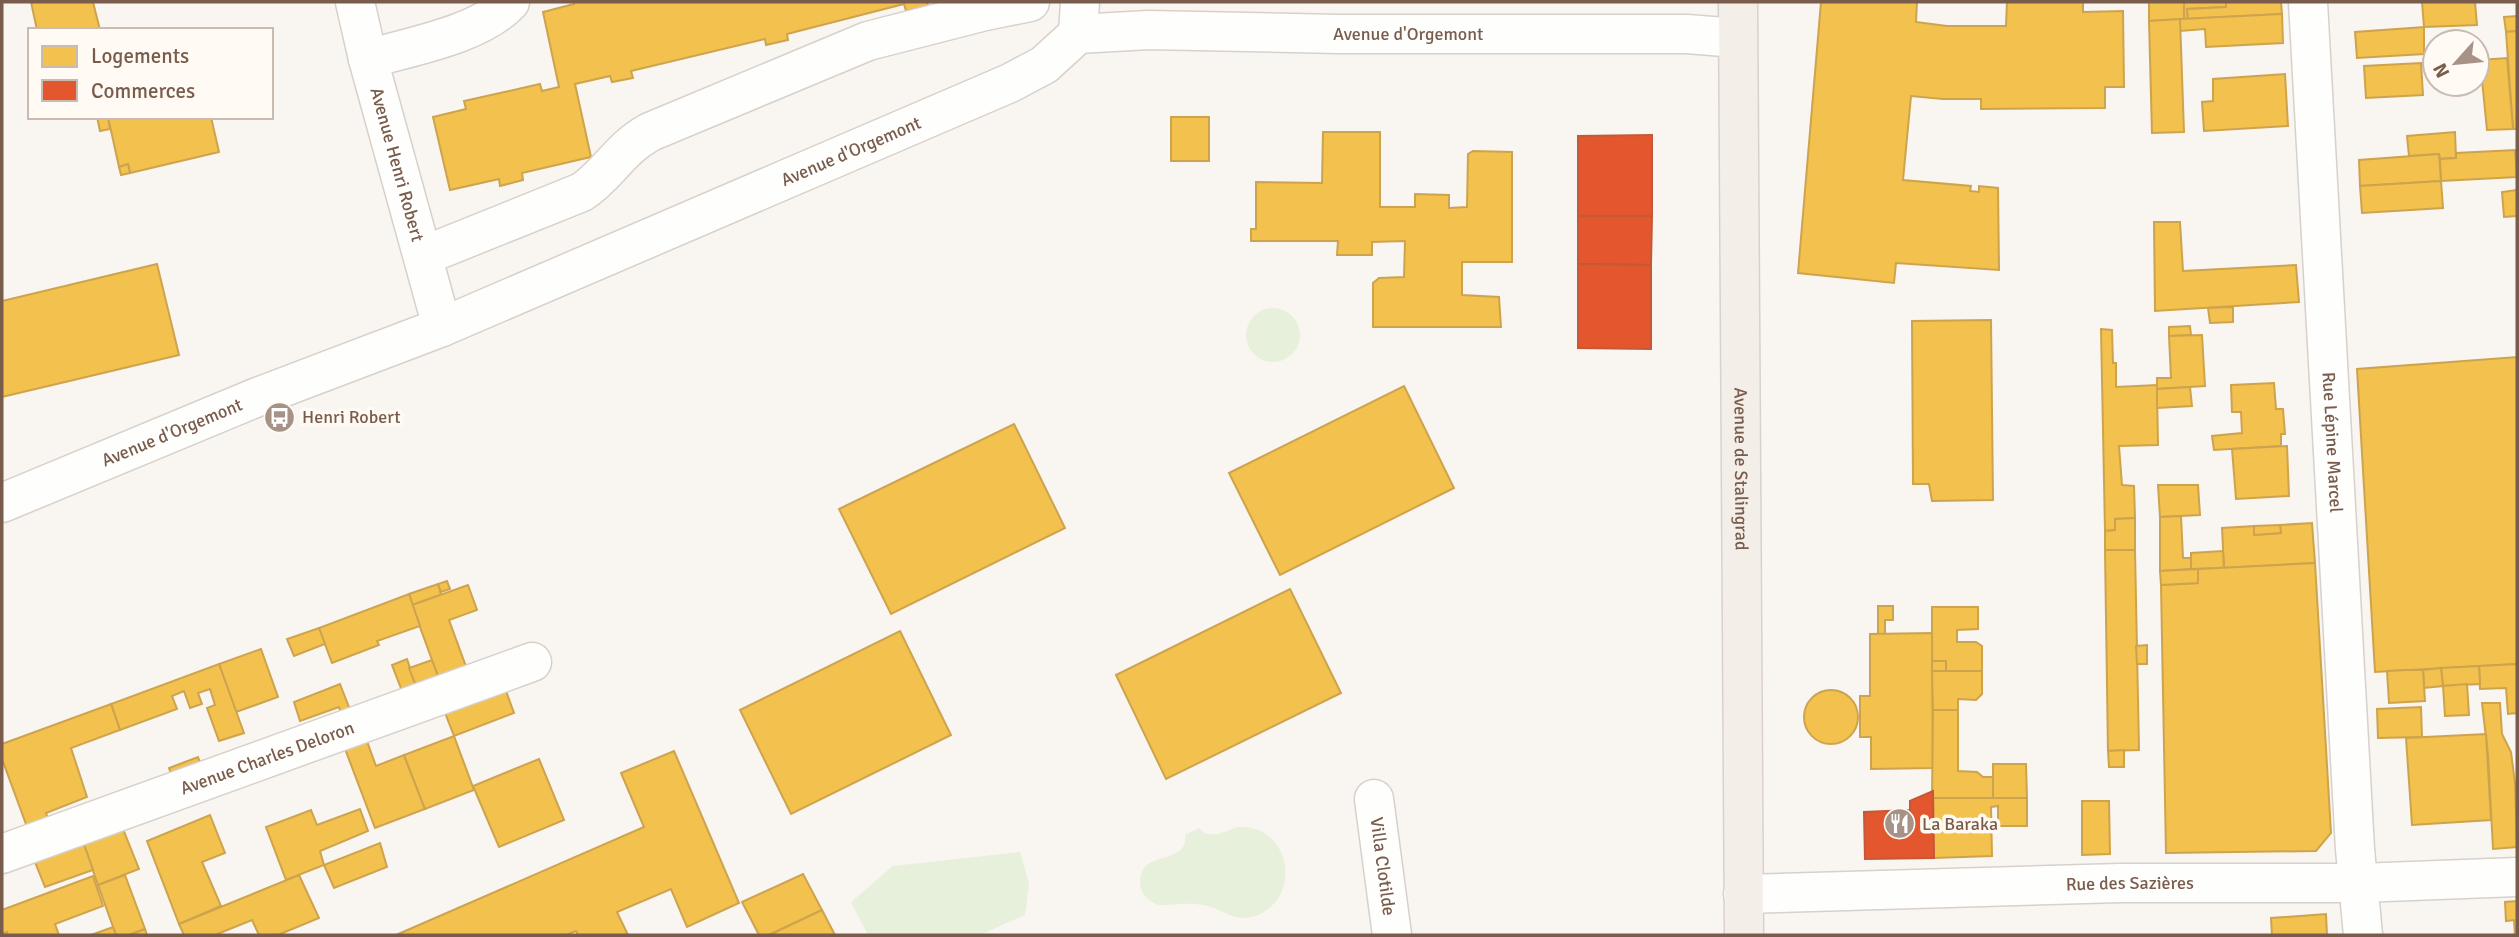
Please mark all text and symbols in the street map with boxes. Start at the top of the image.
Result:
street label: Avenue d'Orgemont [1333,23,1483,45]
legend [28,28,273,119]
north arrow [2421,28,2491,98]
text: Logements [91,43,189,69]
text: N [2428,59,2455,82]
text: Commerces [91,78,195,104]
street label: Avenue Henri Robert [365,85,429,244]
street label: Avenue d'Orgemont [778,112,924,191]
street label: Rue Lépine Marcel [2318,371,2347,513]
street label: Avenue de Stalingrad [1729,387,1753,550]
street label: Avenue d'Orgemont [98,394,246,471]
bus stop icon: Henri Robert [262,400,296,434]
place label: Henri Robert [302,406,400,428]
street label: Avenue Charles Deloron [177,716,357,800]
restaurant icon: La Baraka [1882,807,1916,841]
place label: La Baraka [1922,813,1998,835]
street label: Villa Clotilde [1366,816,1400,917]
street label: Rue des Sazières [2066,872,2194,896]

